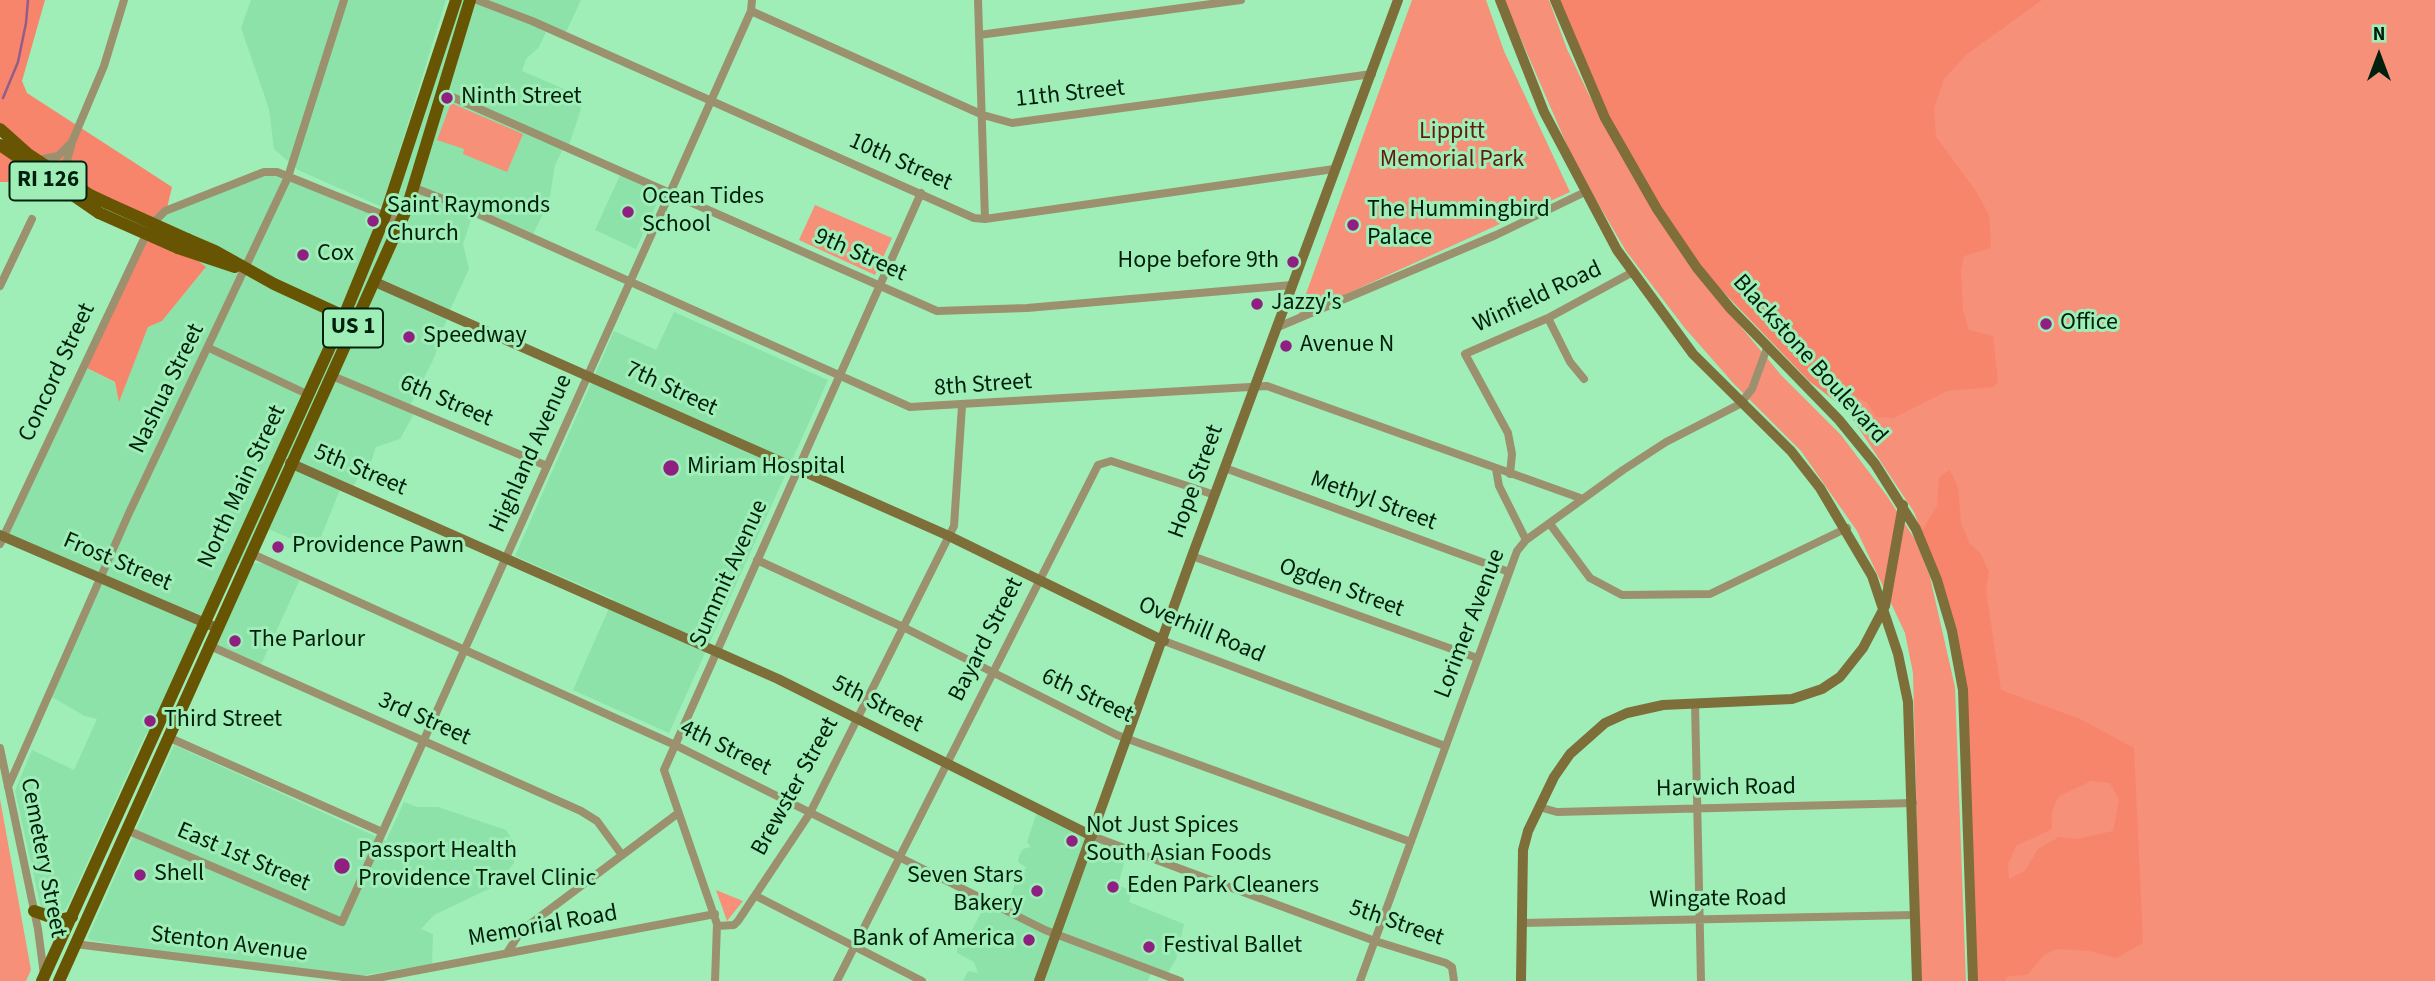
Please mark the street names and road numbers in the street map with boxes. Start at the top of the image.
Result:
street label: 11th Street [1014,75,1126,115]
street label: 10th Street [844,127,956,199]
road number: RI 126 [9,162,86,200]
street label: 9th Street [809,223,911,289]
street label: Winfield Road [1469,256,1607,340]
street label: Blackstone Boulevard [1725,269,1893,451]
street label: Concord Street [13,299,103,447]
road number: US 1 [323,308,383,348]
street label: Nashua Street [124,319,212,459]
street label: 7th Street [620,356,722,424]
street label: 8th Street [933,368,1033,404]
street label: 6th Street [395,370,497,434]
street label: Highland Avenue [484,370,580,538]
street label: North Main Street [193,401,293,573]
street label: Hope Street [1163,421,1231,543]
street label: 5th Street [309,439,411,503]
street label: Methyl Street [1306,466,1440,538]
street label: Summit Avenue [685,496,775,652]
street label: Frost Street [58,527,176,599]
street label: Lorimer Avenue [1429,545,1513,703]
street label: Ogden Street [1275,553,1407,625]
street label: Bayard Street [943,573,1031,707]
street label: Overhill Road [1133,591,1269,671]
street label: 6th Street [1036,663,1138,731]
street label: 5th Street [827,670,927,740]
street label: 3rd Street [373,687,475,753]
street label: Brewster Street [746,713,846,861]
street label: 4th Street [675,715,775,783]
street label: Harwich Road [1656,773,1796,805]
street label: Cemetery Street [12,776,72,940]
street label: East 1st Street [172,817,314,899]
street label: Wingate Road [1649,884,1787,916]
street label: 5th Street [1345,894,1447,954]
street label: Memorial Road [466,900,620,954]
street label: Stenton Avenue [149,921,309,969]

